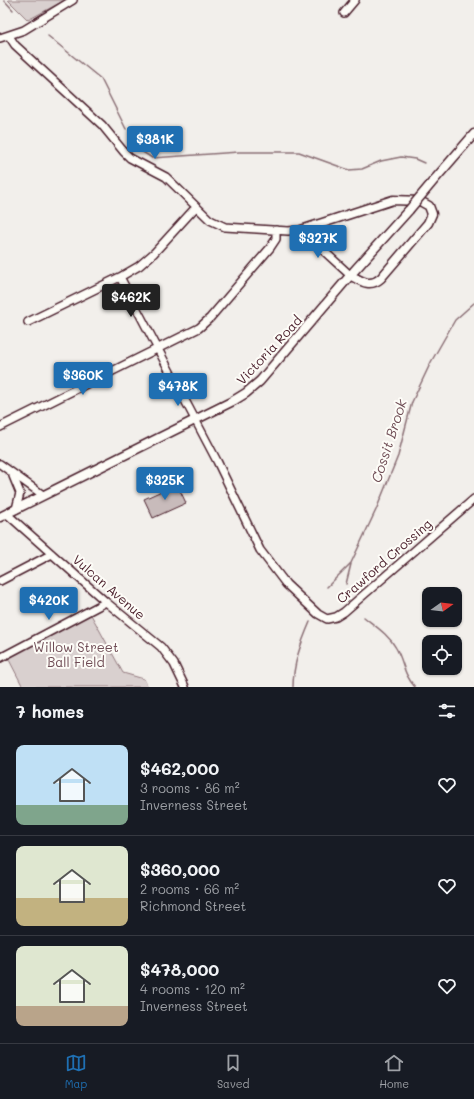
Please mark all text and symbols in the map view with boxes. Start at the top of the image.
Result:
pin: $381K [127,126,183,160]
text: $381K [136,130,174,147]
pin: $327K [290,225,346,259]
text: $327K [299,229,337,246]
pin: $462K [103,284,159,318]
text: $462K [111,288,151,305]
street label: Victoria Road [232,311,305,388]
pin: $360K [55,362,111,396]
text: $360K [63,366,103,383]
pin: $478K [150,373,206,407]
text: $478K [158,377,198,394]
water label: Cossit Brook [366,396,411,485]
pin: $325K [137,467,193,501]
text: $325K [145,471,185,488]
street label: Crawford Crossing [333,515,435,607]
street label: Vulcan Avenue [69,550,149,623]
pin: $420K [21,587,77,621]
north arrow [422,587,462,627]
map controls [422,587,462,675]
text: $420K [29,591,69,608]
button: locate [422,635,462,675]
park label: Willow Street Ball Field [33,638,119,670]
text: 7 homes [16,700,84,722]
icon: filters [436,700,458,722]
text: $462,000 [140,757,219,779]
icon: home [48,761,96,809]
icon: heart [436,774,458,796]
text: 3 rooms · 86 m² [140,779,240,796]
text: Inverness Street [140,796,248,813]
text: $360,000 [140,858,220,880]
icon: home [48,862,96,910]
icon: heart [436,875,458,897]
text: 2 rooms · 66 m² [140,880,239,897]
text: Richmond Street [140,897,246,914]
text: $478,000 [140,958,219,980]
icon: home [48,962,96,1010]
icon: heart [436,975,458,997]
text: 4 rooms · 120 m² [140,980,245,997]
text: Inverness Street [140,997,248,1014]
tab: Map [65,1052,87,1091]
tab: Saved [217,1052,250,1091]
tab: Home [379,1052,409,1091]

